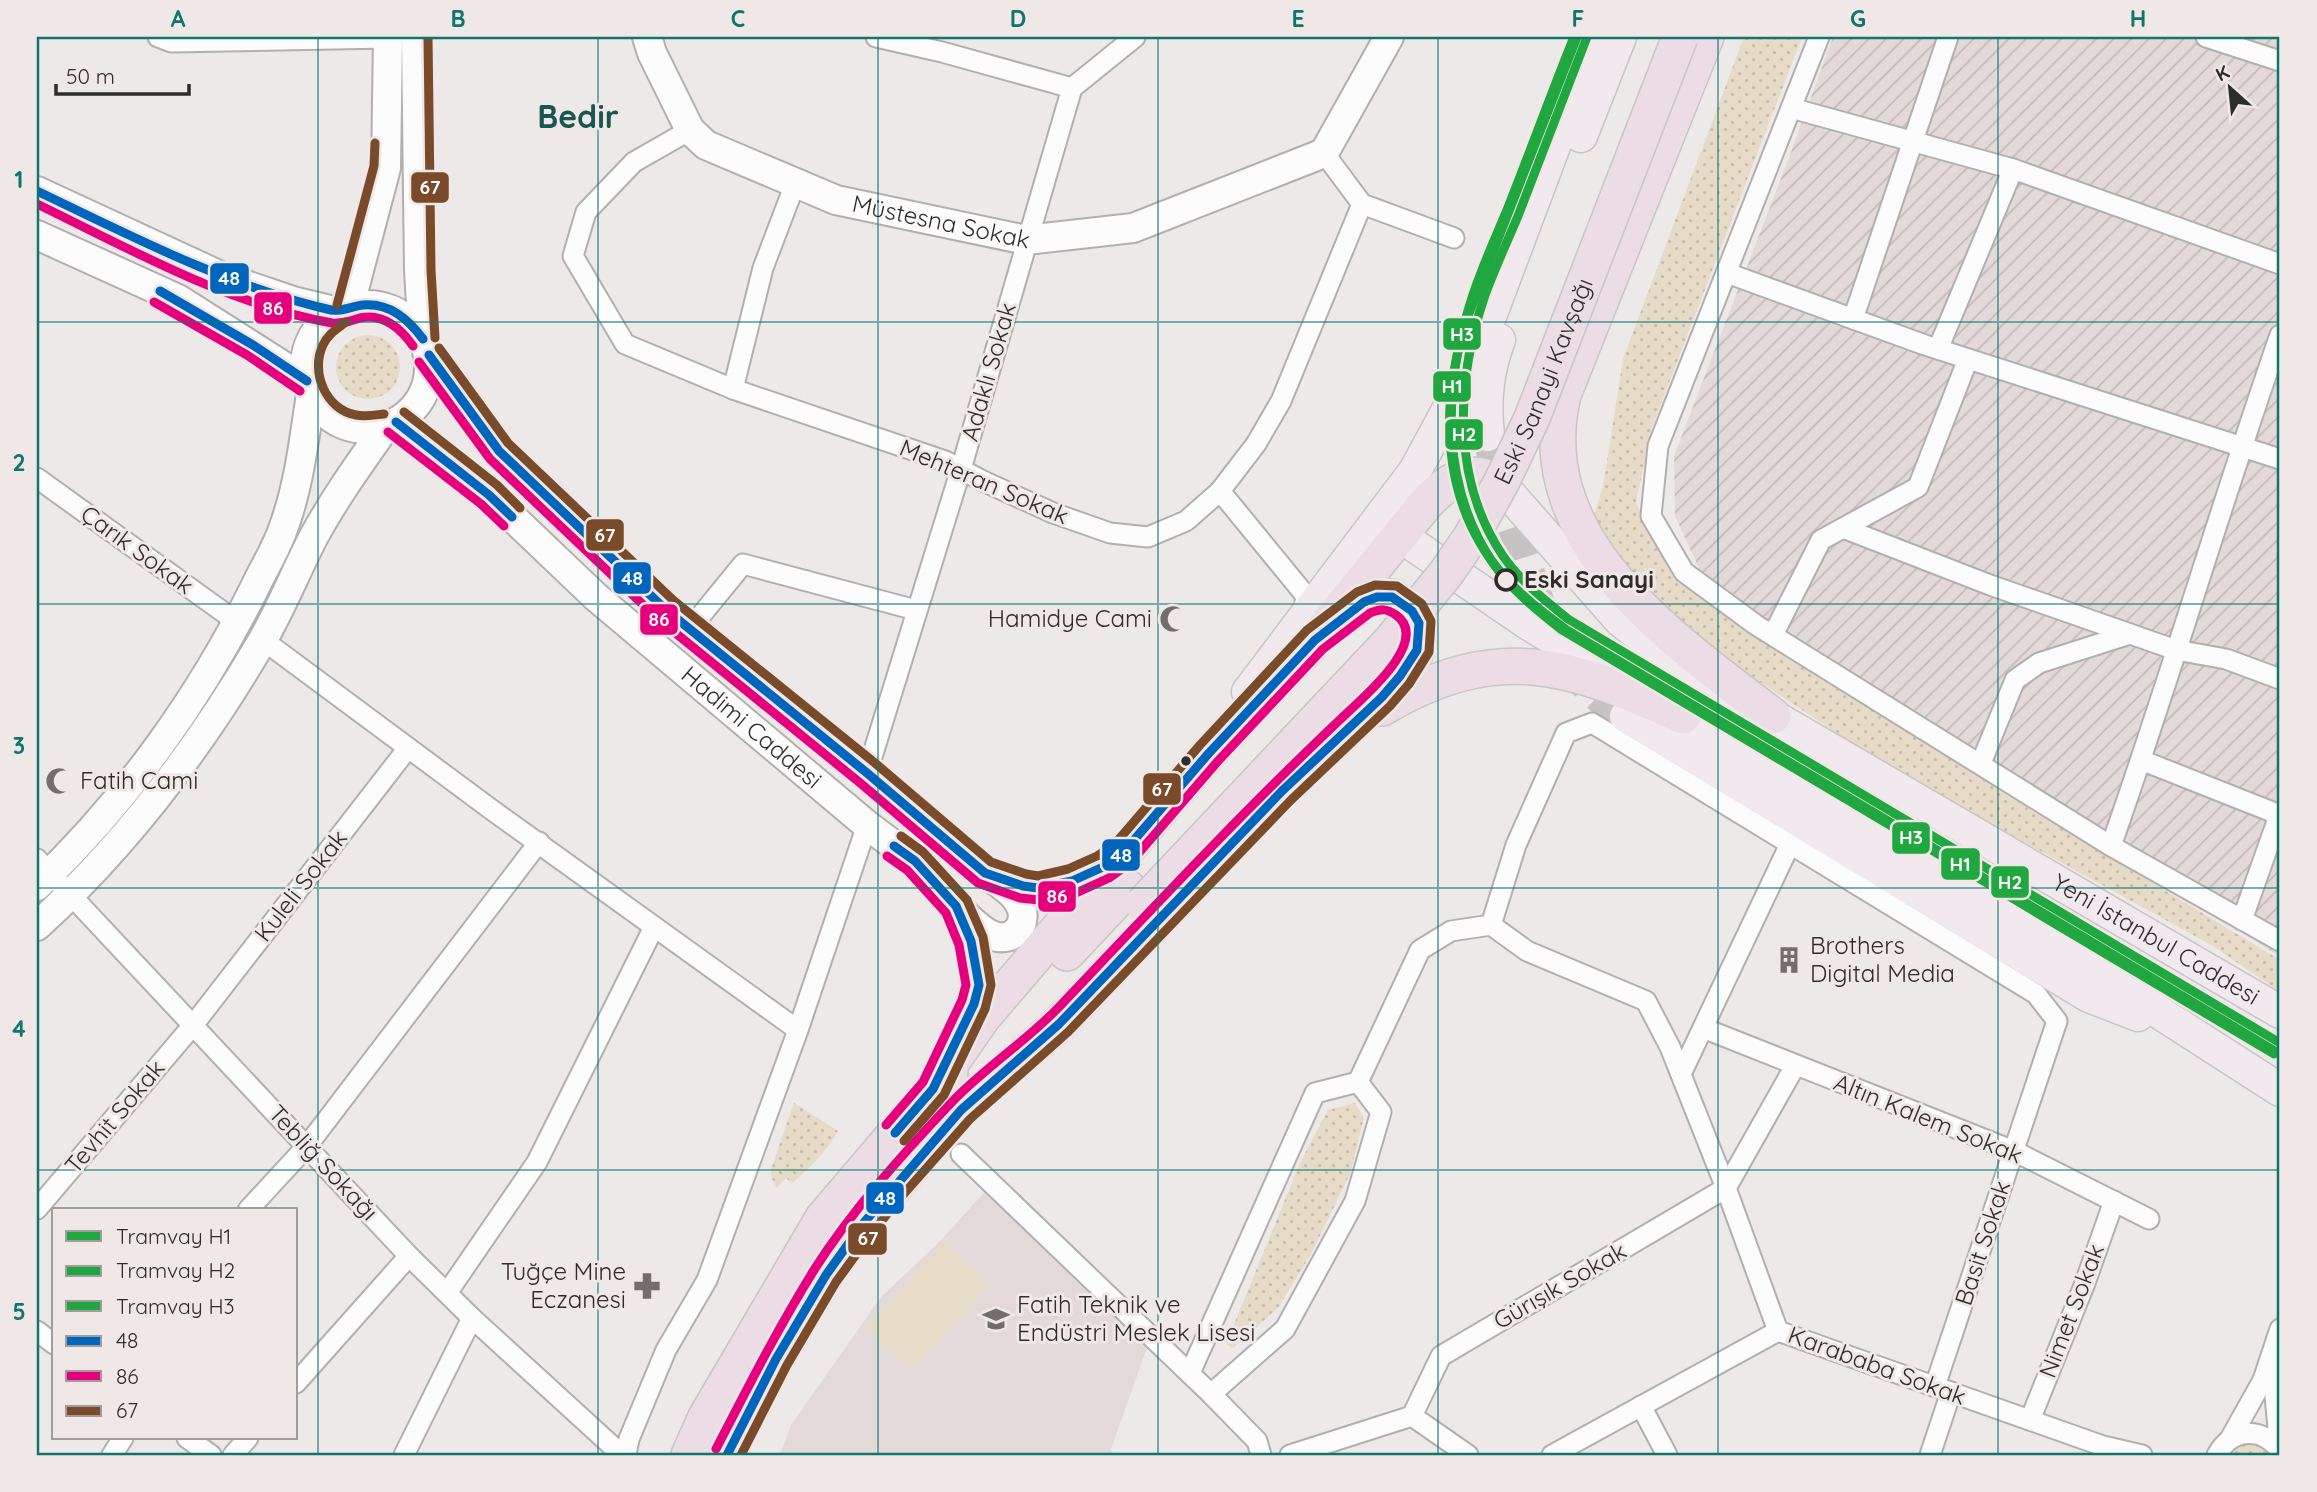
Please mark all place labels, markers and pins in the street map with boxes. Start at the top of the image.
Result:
place label: Eski Sanayi [1524,564,1654,594]
marker: Eski Sanayi [1495,569,1517,591]
place label: Hamidye Cami [988,603,1152,633]
mosque icon: Hamidye Cami [1158,604,1188,634]
unlabelled marker [1179,754,1193,768]
place label: Fatih Cami [80,765,198,795]
mosque icon: Fatih Cami [44,766,74,796]
place label: Brothers Digital Media [1810,930,1955,988]
building icon: Brothers Digital Media [1774,945,1804,975]
place label: Tuğçe Mine Eczanesi [501,1256,626,1314]
pharmacy icon: Tuğçe Mine Eczanesi [632,1271,662,1301]
place label: Fatih Teknik ve Endüstri Meslek Lisesi [1017,1289,1255,1347]
school or university icon: Fatih Teknik ve Endüstri Meslek Lisesi [981,1304,1011,1334]

